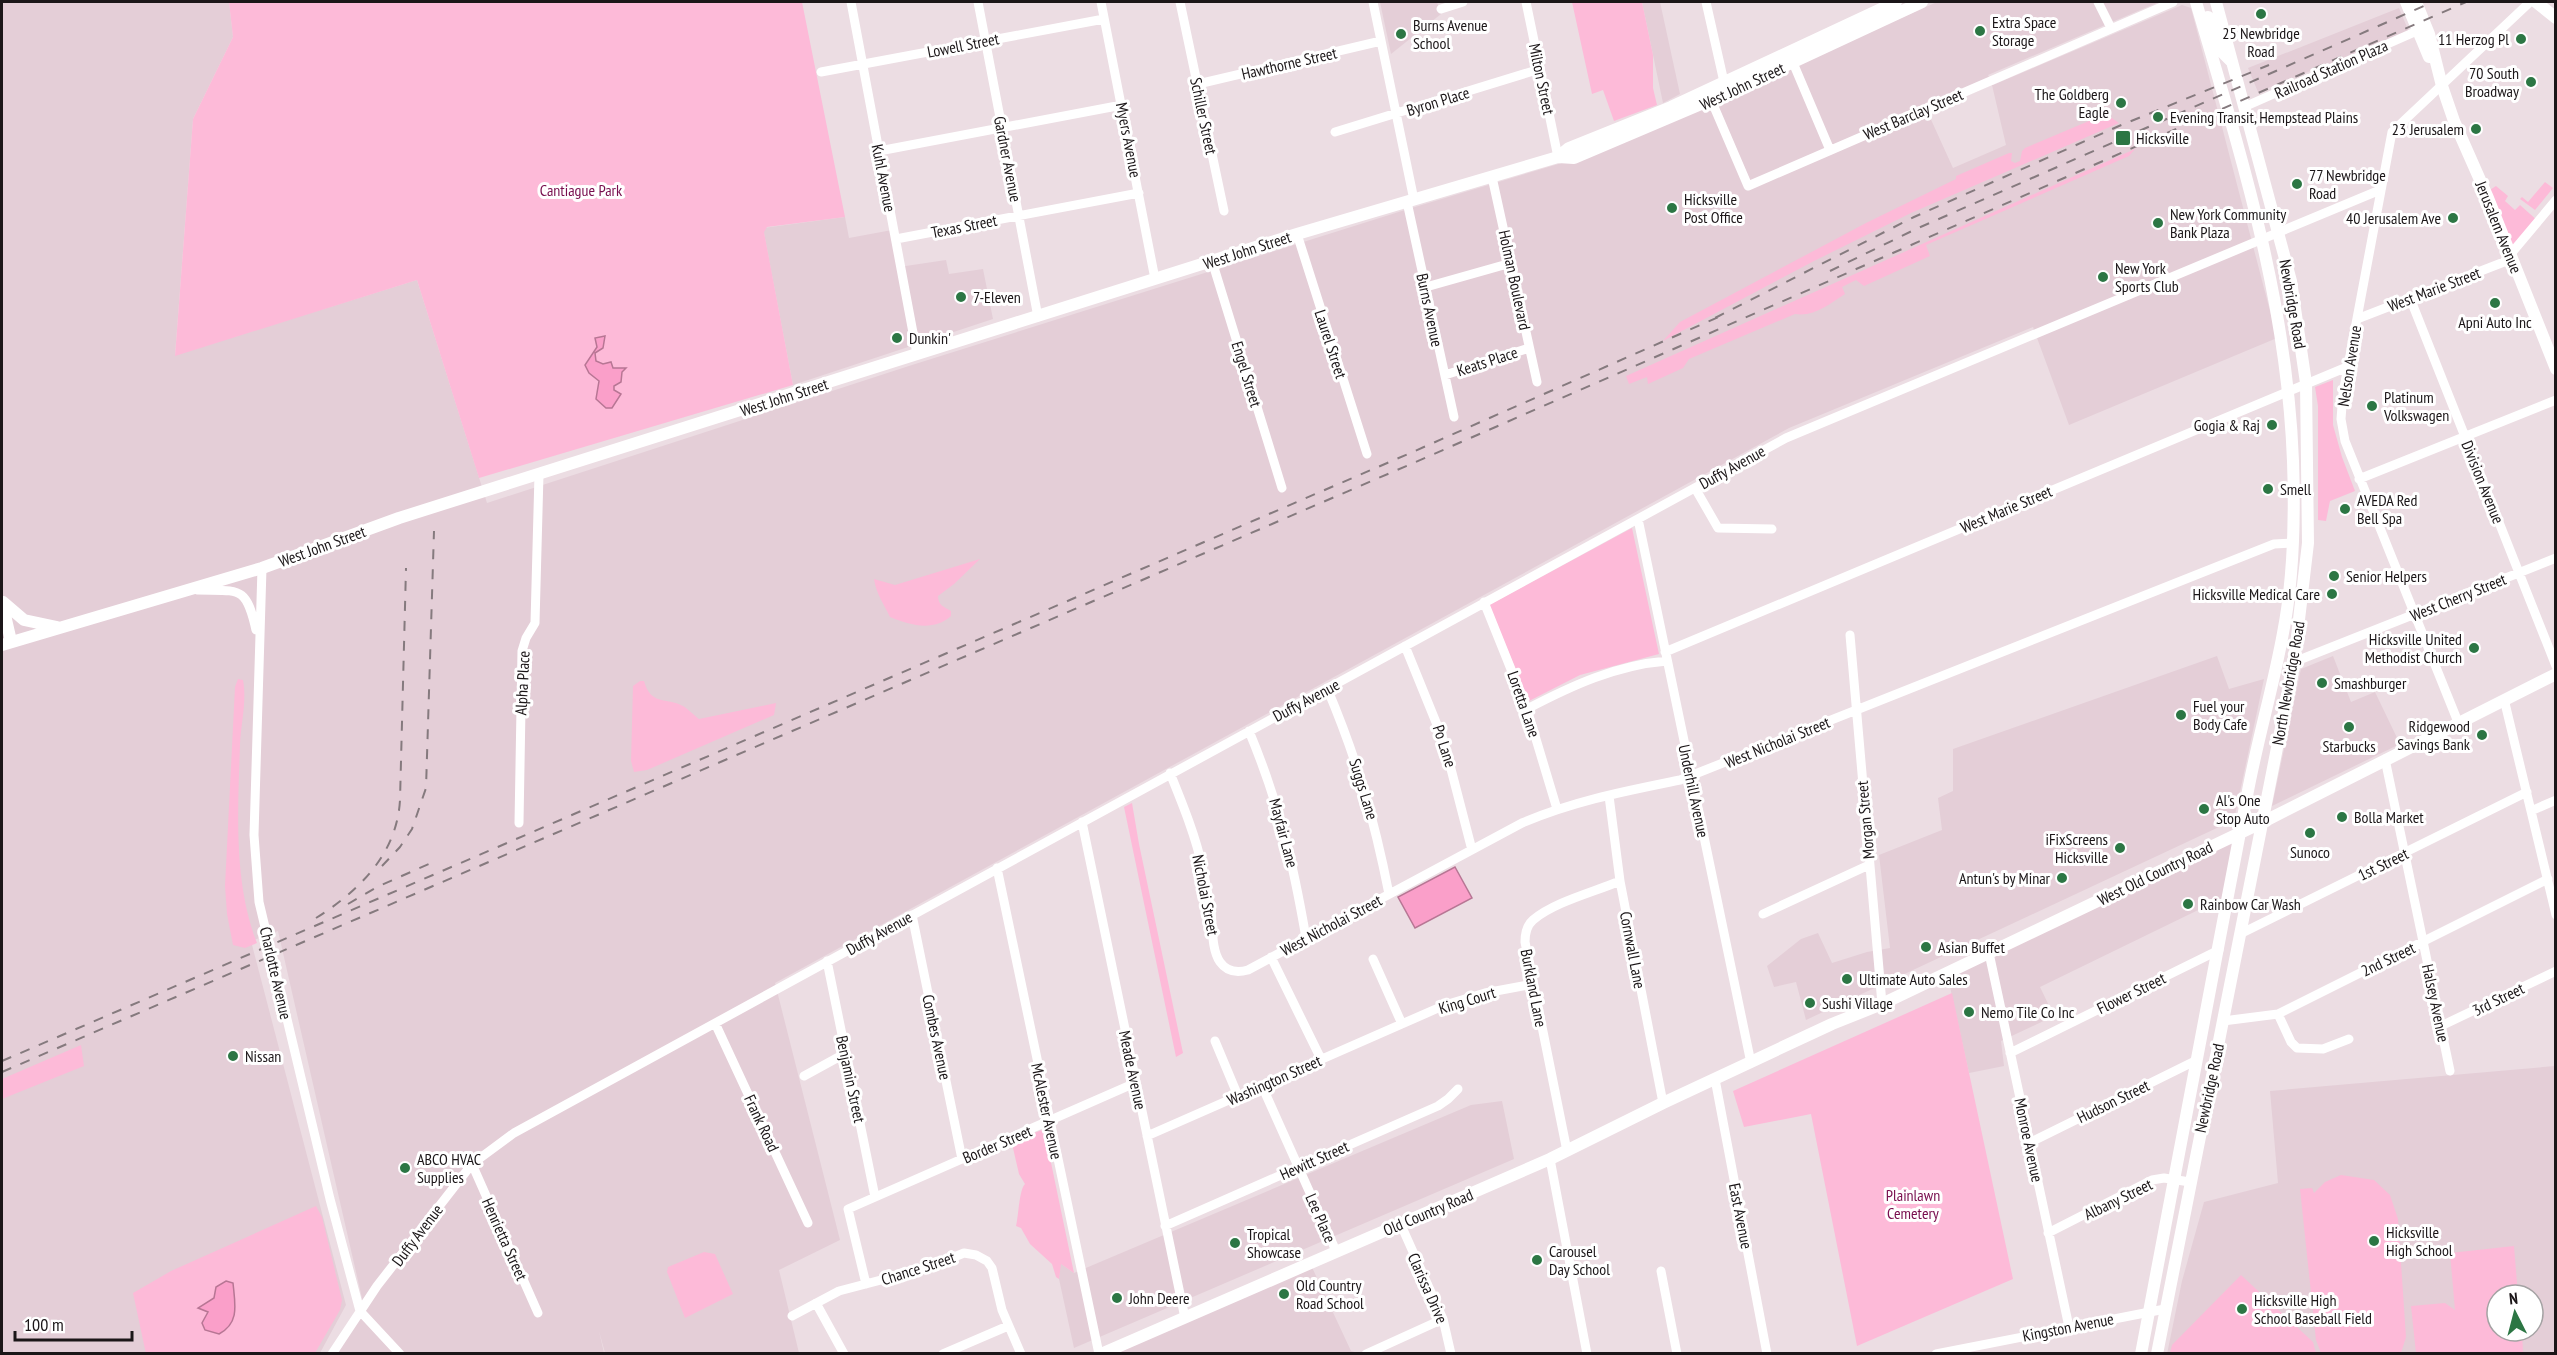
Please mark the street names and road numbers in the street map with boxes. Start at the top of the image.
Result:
street label: Lowell Street [925,28,1001,62]
street label: Railroad Station Plaza [2271,35,2391,103]
street label: Hawthorne Street [1239,42,1339,84]
street label: Milton Street [1525,42,1559,117]
street label: West John Street [1696,57,1788,114]
street label: Schiller Street [1186,76,1222,157]
street label: Byron Place [1404,82,1472,120]
street label: West Barclay Street [1860,84,1966,144]
street label: Myers Avenue [1112,101,1146,179]
street label: Gardner Avenue [990,114,1026,204]
street label: Kuhl Avenue [868,142,900,214]
street label: Jerusalem Avenue [2471,177,2527,276]
street label: Texas Street [929,210,999,242]
street label: West John Street [1200,226,1294,274]
street label: Holman Boulevard [1495,228,1535,332]
street label: Newbridge Road [2275,258,2311,350]
street label: West Marie Street [2385,262,2484,316]
street label: Burns Avenue [1412,271,1448,349]
street label: Laurel Street [1311,307,1352,381]
street label: Nelson Avenue [2333,324,2365,408]
street label: Engel Street [1228,339,1267,410]
street label: Keats Place [1454,342,1520,380]
street label: West John Street [737,373,831,421]
street label: Division Avenue [2457,438,2509,526]
street label: Duffy Avenue [1695,441,1769,493]
street label: West Marie Street [1957,481,2055,537]
street label: West John Street [276,521,369,571]
street label: West Cherry Street [2407,568,2509,625]
street label: North Newbridge Road [2267,619,2309,747]
street label: Alpha Place [510,650,534,716]
street label: Loretta Lane [1503,668,1545,740]
street label: Duffy Avenue [1269,674,1343,726]
street label: West Nicholai Street [1721,712,1833,772]
street label: Po Lane [1429,722,1461,770]
street label: Underhill Avenue [1674,743,1714,839]
street label: Suggs Lane [1345,756,1383,822]
street label: Morgan Street [1852,780,1878,860]
street label: Mayfair Lane [1265,796,1303,870]
street label: West Old Country Road [2094,836,2216,910]
street label: 1st Street [2355,843,2412,885]
street label: Nicholai Street [1188,853,1224,938]
street label: West Nicholai Street [1277,890,1386,960]
street label: Duffy Avenue [842,907,916,959]
street label: Cornwall Lane [1616,910,1650,990]
street label: Charlotte Avenue [256,925,296,1021]
street label: 2nd Street [2358,937,2419,981]
street label: Burkland Lane [1517,947,1551,1029]
street label: Halsey Avenue [2418,962,2454,1044]
street label: Flower Street [2093,968,2169,1018]
street label: 3rd Street [2469,978,2528,1020]
street label: King Court [1436,982,1499,1018]
street label: Combes Avenue [918,993,956,1081]
street label: Meade Avenue [1115,1029,1151,1111]
street label: Benjamin Street [832,1034,870,1125]
street label: Newbridge Road [2190,1042,2228,1134]
street label: Washington Street [1224,1050,1325,1110]
street label: McAlester Avenue [1027,1061,1067,1161]
street label: Hudson Street [2073,1075,2153,1127]
street label: Frank Road [740,1091,784,1155]
street label: Monroe Avenue [2010,1096,2048,1184]
street label: Border Street [959,1120,1035,1168]
street label: Hewitt Street [1276,1136,1352,1184]
street label: Albany Street [2080,1174,2156,1224]
street label: East Avenue [1725,1181,1757,1251]
street label: Old Country Road [1380,1184,1476,1240]
street label: Lee Place [1301,1190,1341,1246]
street label: Henrietta Street [478,1195,532,1284]
street label: Duffy Avenue [387,1200,447,1270]
street label: Chance Street [879,1247,958,1289]
street label: Clarissa Drive [1404,1250,1452,1326]
street label: Kingston Avenue [2021,1308,2115,1346]

